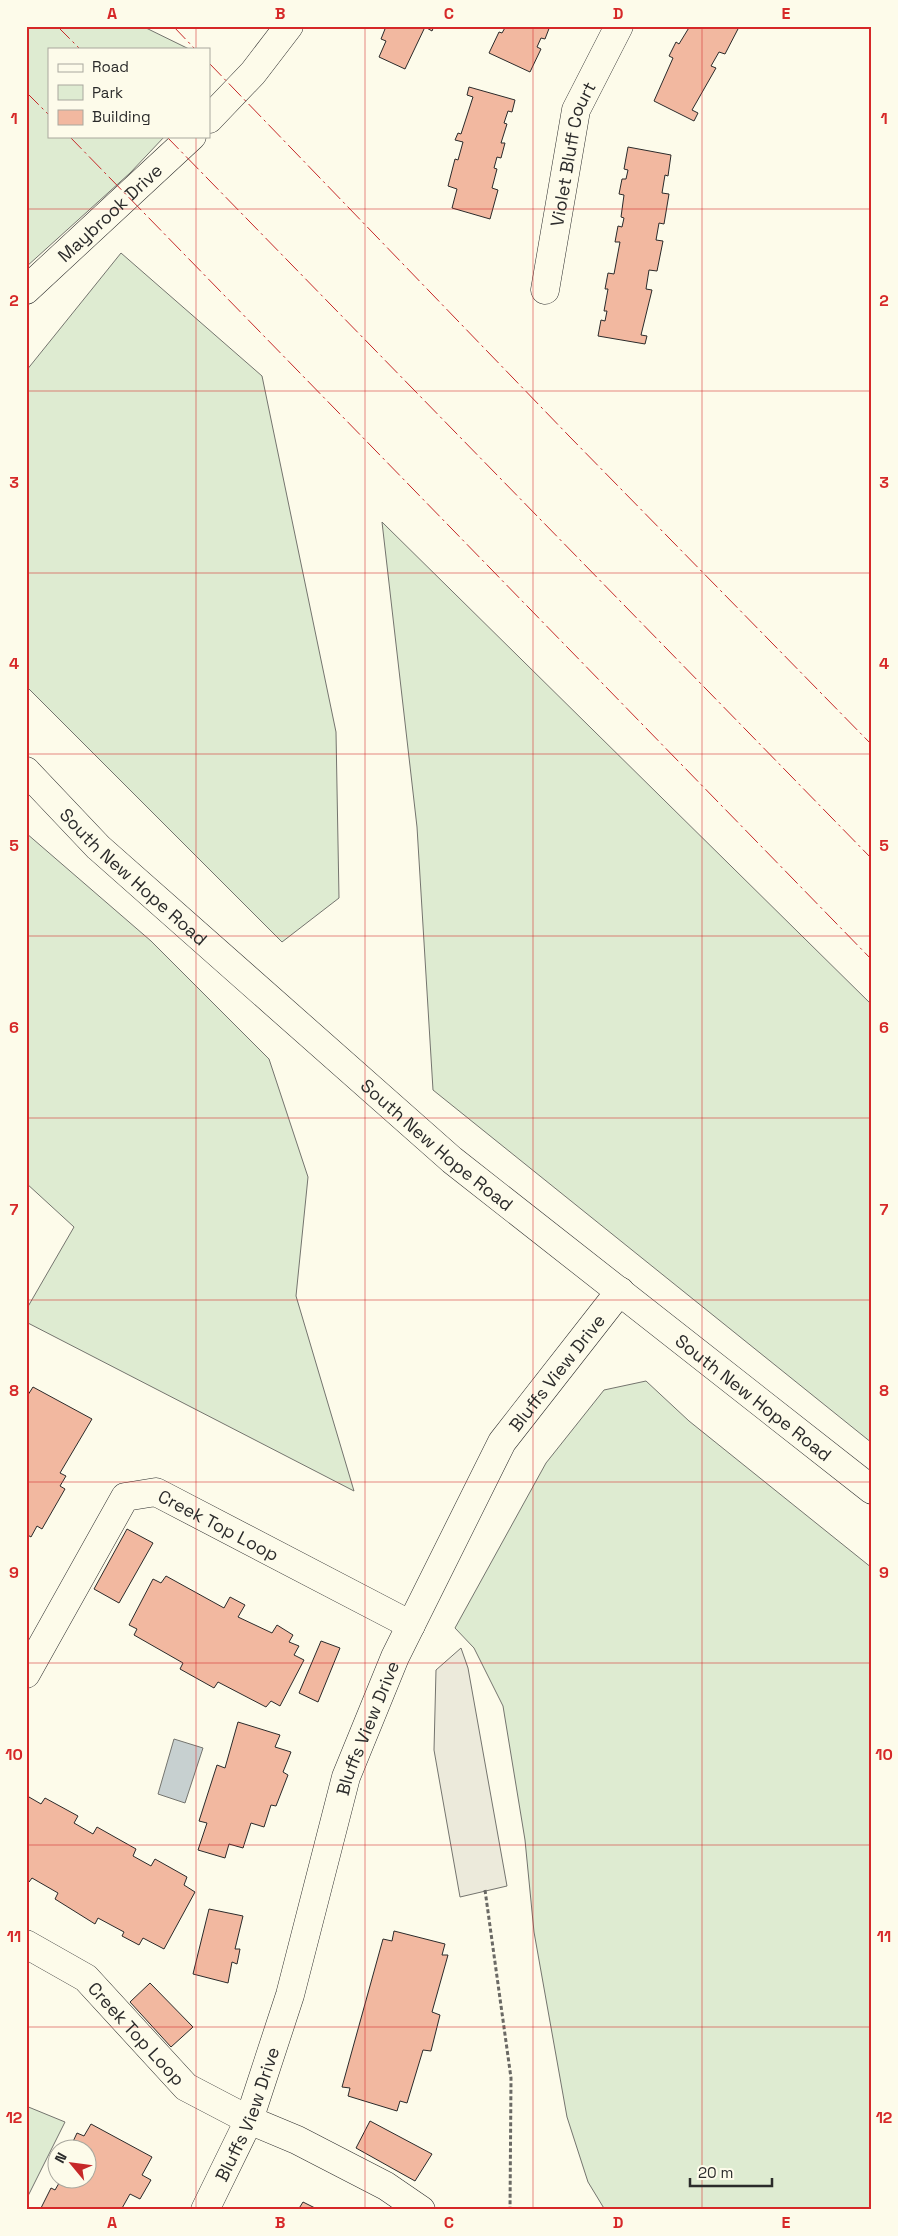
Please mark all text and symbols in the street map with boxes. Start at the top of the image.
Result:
text: A [107,3,117,24]
text: B [275,3,285,24]
text: C [444,3,454,24]
text: D [613,3,623,24]
text: E [782,3,791,24]
legend [48,48,210,138]
text: Road [92,57,129,76]
street label: Violet Bluff Court [545,77,600,228]
text: Park [92,83,123,102]
text: Building [92,107,151,126]
text: 1 [10,108,18,129]
text: 1 [880,108,888,129]
street label: Maybrook Drive [52,158,167,267]
text: 2 [9,290,19,311]
text: 2 [879,290,889,311]
text: 3 [9,472,19,493]
text: 3 [879,472,889,493]
text: 4 [9,653,19,674]
text: 4 [879,653,889,674]
street label: South New Hope Road [55,803,212,950]
text: 5 [9,835,19,856]
text: 5 [879,835,889,856]
text: 6 [9,1017,19,1038]
text: 6 [879,1017,889,1038]
street label: South New Hope Road [356,1074,518,1215]
text: 7 [10,1199,19,1220]
text: 7 [880,1199,889,1220]
street label: Bluffs View Drive [503,1309,610,1436]
street label: South New Hope Road [671,1329,837,1466]
text: 8 [9,1380,19,1401]
text: 8 [879,1380,889,1401]
street label: Creek Top Loop [155,1484,283,1566]
text: 9 [9,1562,19,1583]
text: 9 [879,1562,889,1583]
street label: Bluffs View Drive [330,1657,404,1798]
text: 10 [5,1744,23,1765]
text: 10 [875,1744,893,1765]
text: 11 [7,1926,21,1947]
text: 11 [877,1926,891,1947]
street label: Creek Top Loop [83,1977,190,2090]
street label: Bluffs View Drive [209,2044,284,2185]
text: 12 [6,2107,22,2128]
text: 12 [876,2107,892,2128]
north arrow [48,2138,98,2188]
text: N [50,2149,71,2166]
scale bar [690,2156,773,2188]
text: 20 m [698,2163,733,2182]
text: A [107,2212,117,2233]
text: B [275,2212,285,2233]
text: C [444,2212,454,2233]
text: D [613,2212,623,2233]
text: E [782,2212,791,2233]

